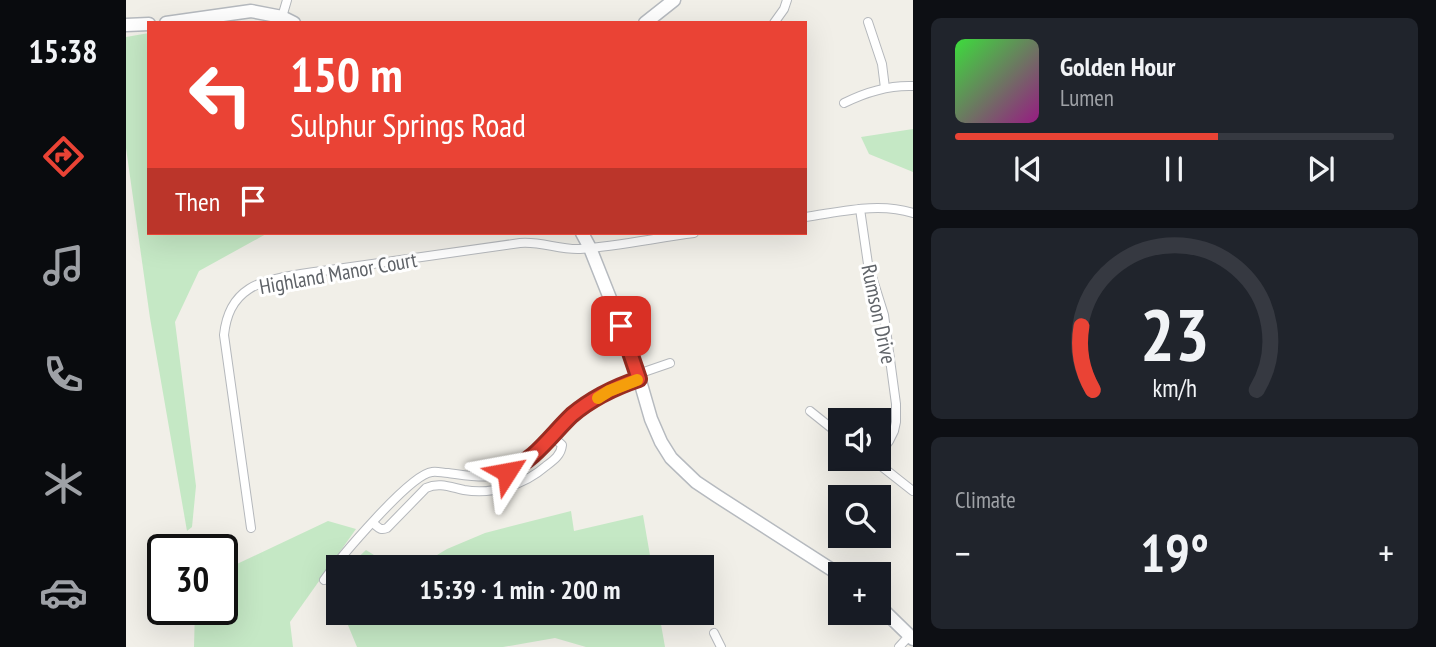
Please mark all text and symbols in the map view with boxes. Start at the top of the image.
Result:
text: 15:38 [28,30,98,72]
text: 150 m [290,42,403,106]
icon: left [175,49,266,140]
text: Golden Hour [1060,50,1175,83]
text: Lumen [1060,83,1114,112]
text: Sulphur Springs Road [290,104,526,146]
icon: directions [39,132,88,181]
icon: previous [1009,150,1047,188]
icon: pause [1155,150,1193,188]
icon: next [1302,150,1340,188]
icon: arrive [234,182,272,220]
text: Then [175,185,220,218]
icon: music [39,241,88,290]
street label: Highland Manor Court [257,246,419,300]
street label: Rumson Drive [855,262,903,366]
text: 23 [1140,286,1209,380]
pin [591,296,651,356]
icon: arrive [602,307,640,345]
icon: phone [39,350,88,399]
text: km/h [1152,371,1197,403]
map controls [828,408,891,625]
button: sound [828,408,891,471]
position arrow [470,435,544,509]
icon: climate [39,459,88,508]
button: search [828,485,891,548]
text: Climate [955,485,1016,514]
text: 19° [1140,519,1209,586]
text: − [955,528,971,577]
text: + [1378,528,1394,577]
speed limit sign: 30 [147,534,238,625]
button: + [828,562,891,625]
icon: car [39,568,88,617]
text: 15:39 · 1 min · 200 m [420,573,620,606]

